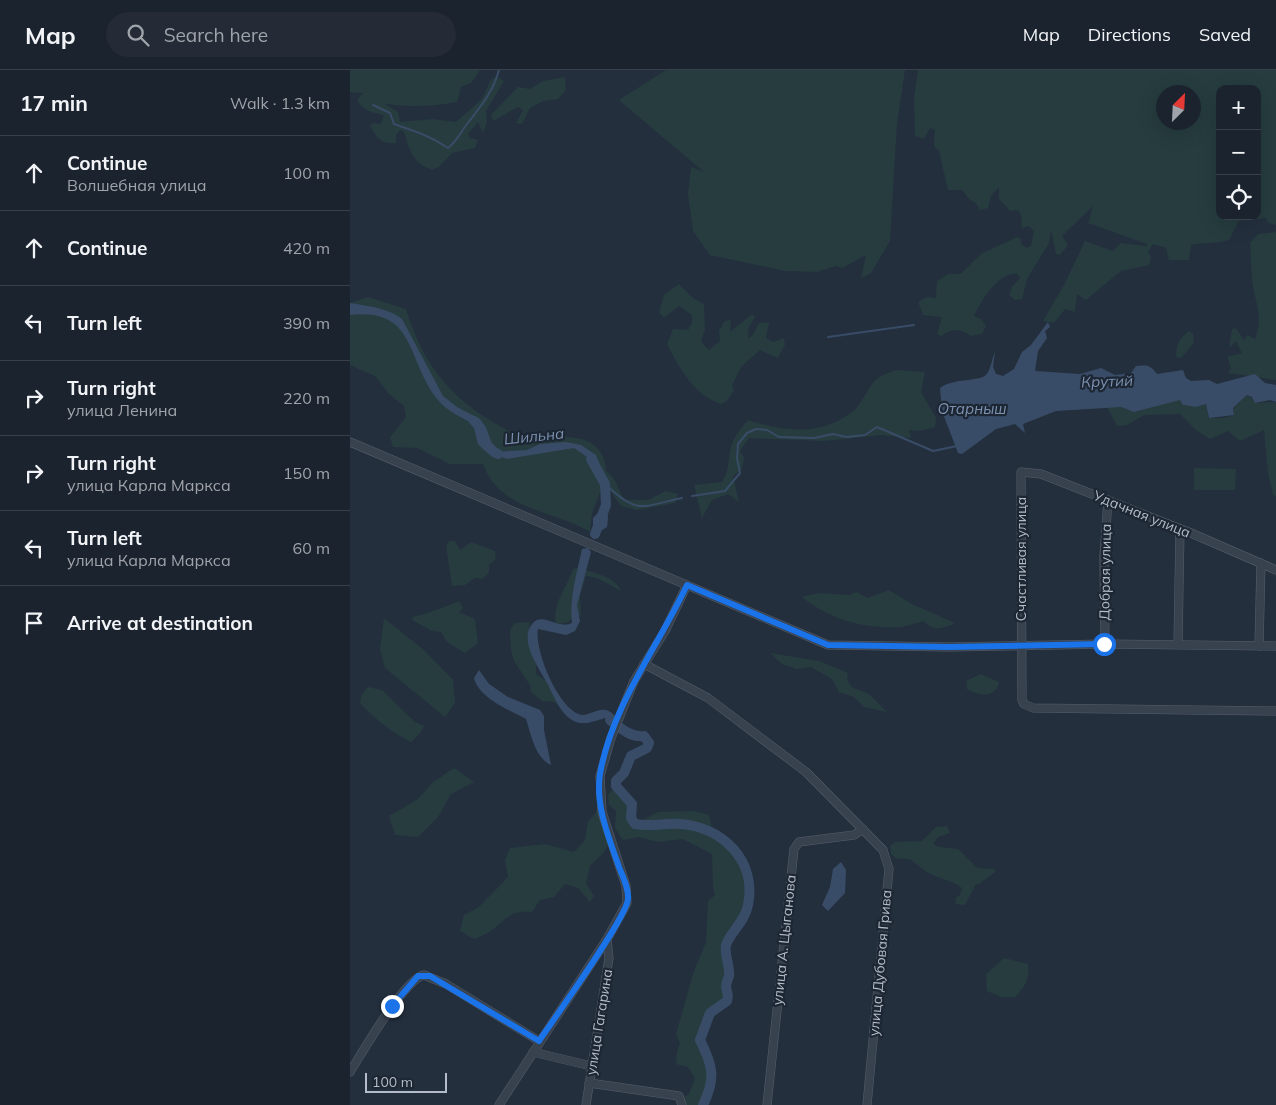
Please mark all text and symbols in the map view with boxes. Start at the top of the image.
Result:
search box [106,12,456,57]
text: Map [25,20,76,50]
icon: search [124,21,152,49]
text: Search here [164,23,268,47]
text: Map [1023,23,1060,46]
text: Directions [1088,23,1171,46]
text: Saved [1199,23,1251,46]
north arrow [1156,85,1201,130]
map controls [1216,85,1261,220]
button: + [1216,85,1261,130]
text: 17 min [20,90,88,116]
text: Walk · 1.3 km [230,93,330,113]
button: − [1216,130,1261,175]
text: Continue [67,151,147,175]
icon: ahead [20,159,48,187]
text: 100 m [283,163,330,183]
text: Волшебная улица [67,175,207,195]
button: locate [1216,175,1261,220]
icon: ahead [20,234,48,262]
text: Continue [67,236,147,260]
text: 420 m [283,238,330,258]
icon: left [20,309,48,337]
text: Turn left [67,311,142,335]
text: 390 m [283,313,330,333]
water label: Крутий [1081,371,1133,391]
text: Turn right [67,376,156,400]
icon: right [20,384,48,412]
text: 220 m [283,388,330,408]
water label: Отарныш [937,399,1007,418]
text: улица Ленина [67,400,177,420]
water label: Шильна [503,423,565,449]
text: Turn right [67,451,156,475]
icon: right [20,459,48,487]
text: 150 m [283,463,330,483]
text: улица Карла Маркса [67,475,231,495]
street label: Удачная улица [1090,486,1193,542]
street label: Счастливая улица [1012,497,1030,621]
street label: Добрая улица [1095,523,1115,621]
text: Turn left [67,526,142,550]
icon: left [20,534,48,562]
text: 60 m [293,538,330,558]
text: улица Карла Маркса [67,550,231,570]
icon: arrive [20,609,48,637]
text: Arrive at destination [67,611,253,635]
route start [1093,633,1116,656]
street label: улица А. Цыганова [768,874,800,1006]
street label: улица Дубовая Грива [865,889,895,1037]
street label: улица Гагарина [582,968,616,1076]
route end [381,995,404,1018]
scale bar [365,1070,448,1093]
text: 100 m [372,1073,413,1091]

